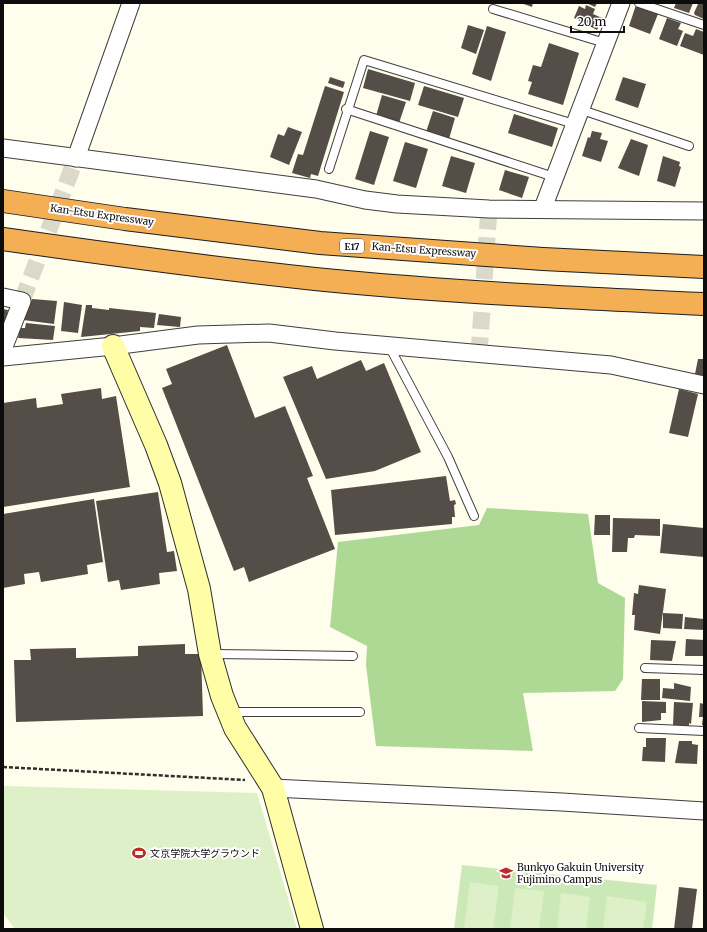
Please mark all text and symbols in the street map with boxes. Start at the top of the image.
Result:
scale bar [571,8,624,34]
text: 20 m [577,14,606,29]
street label: Kan-Etsu Expressway [49,201,155,229]
road number: E17 [340,239,364,253]
street label: Kan-Etsu Expressway [371,240,477,260]
sports icon: 文京学院大学グラウンド [131,845,147,861]
place label: 文京学院大学グラウンド [150,847,260,860]
place label: Bunkyo Gakuin University Fujimino Campus [517,861,644,886]
school or university icon: Bunkyo Gakuin University Fujimino Campus [498,865,514,881]

